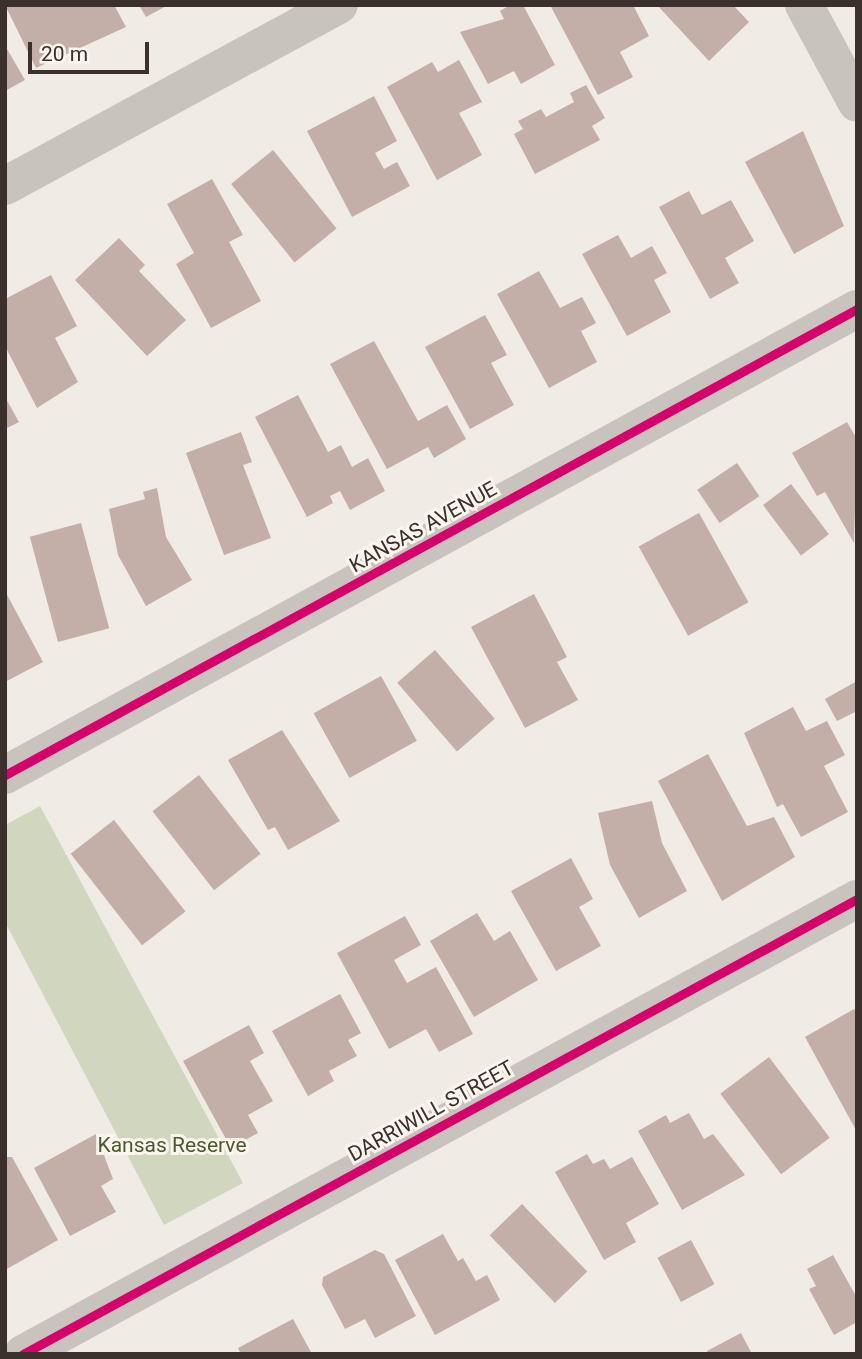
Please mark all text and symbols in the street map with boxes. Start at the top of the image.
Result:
scale bar [32,28,152,72]
text: 20 m [41,42,88,66]
street label: KANSAS AVENUE [345,476,501,578]
street label: DARRIWILL STREET [344,1055,518,1167]
park label: Kansas Reserve [97,1132,247,1158]

